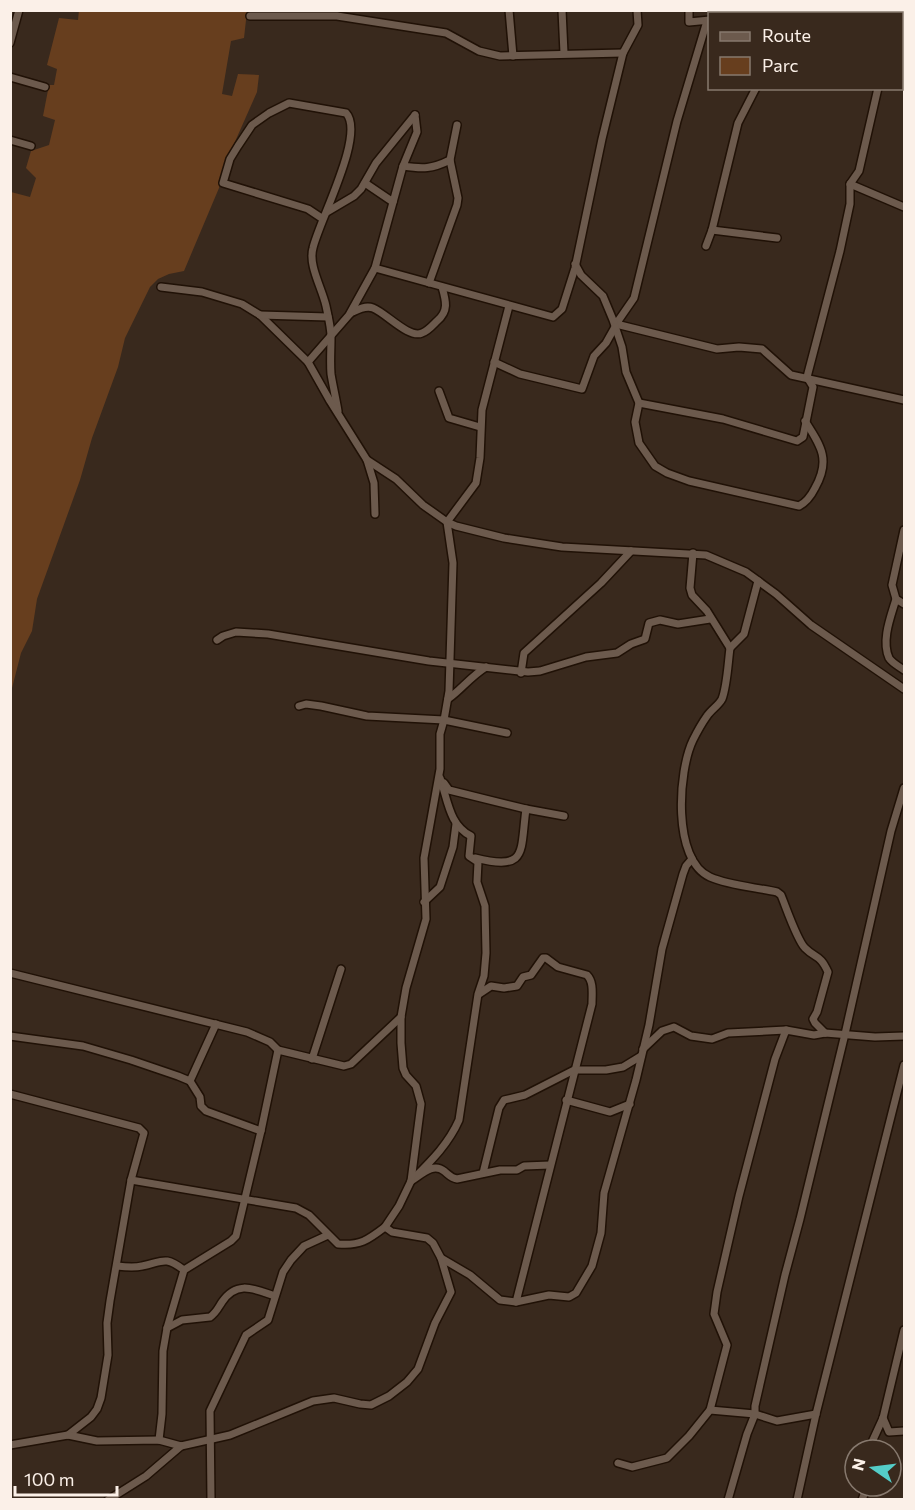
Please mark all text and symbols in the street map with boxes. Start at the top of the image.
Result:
legend [708,12,903,90]
text: Route [762,24,811,46]
text: Parc [762,54,799,76]
north arrow [843,1438,903,1498]
text: N [847,1456,869,1472]
scale bar [15,1459,117,1497]
text: 100 m [24,1468,74,1490]

